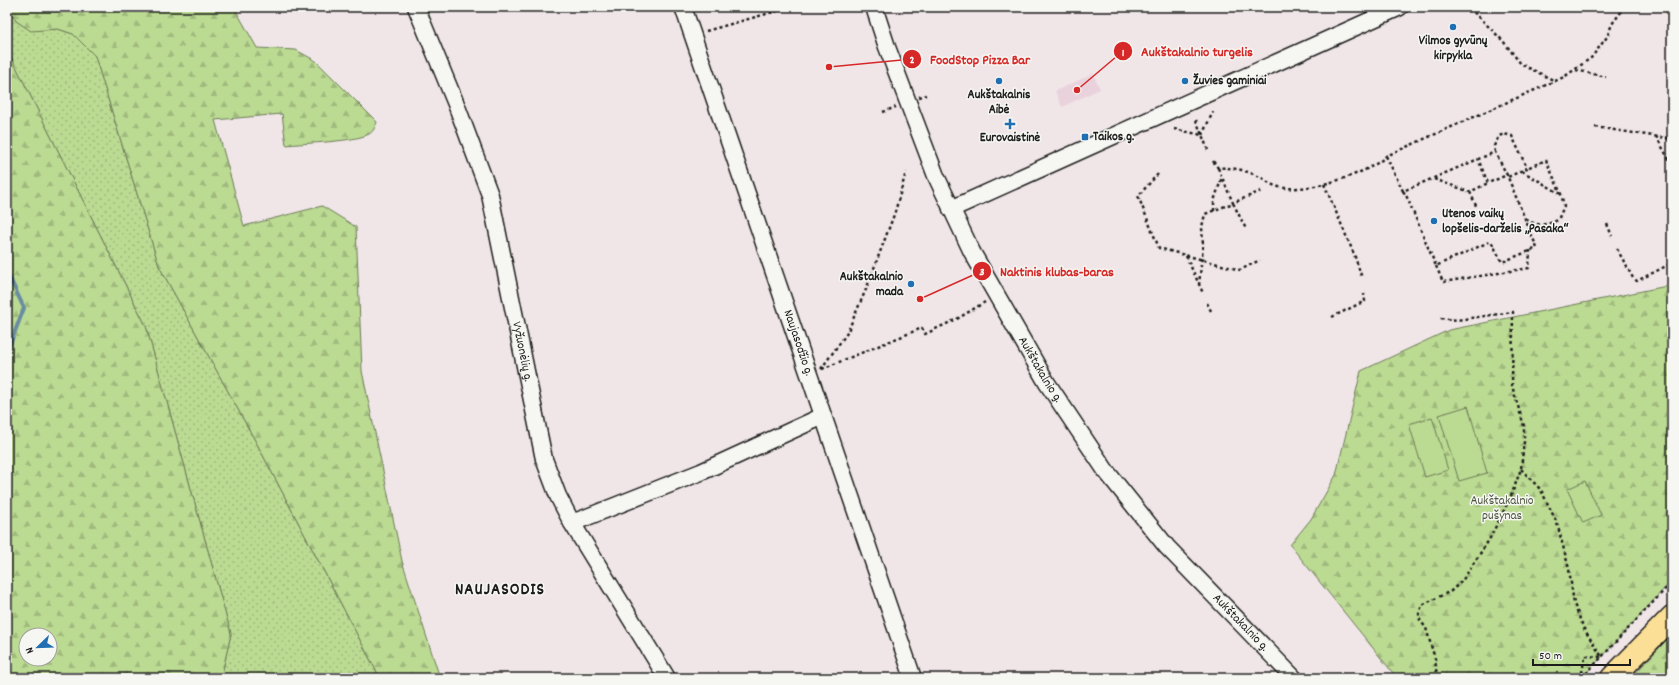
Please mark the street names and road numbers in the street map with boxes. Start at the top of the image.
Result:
street label: Naujasodžio g. [778,307,818,378]
street label: Vyžuonėlių g. [507,320,537,383]
street label: Aukštakalnio g. [1013,333,1067,407]
street label: Aukštakalnio g. [1208,589,1273,656]

